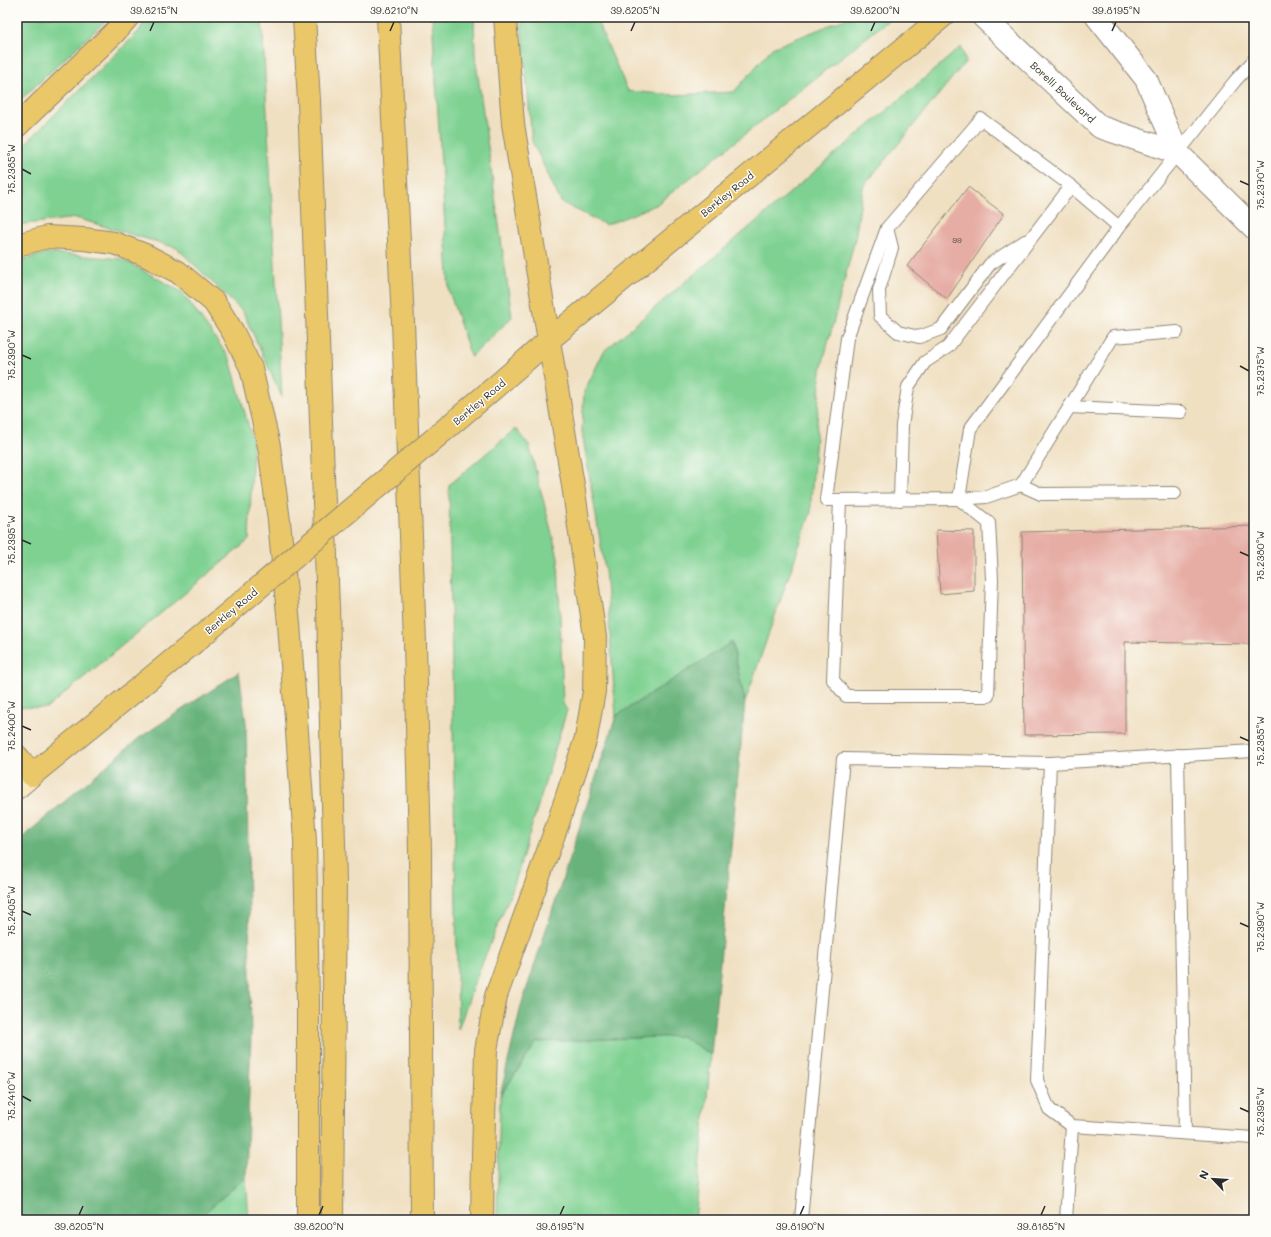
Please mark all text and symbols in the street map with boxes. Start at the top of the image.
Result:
text: 39.8215°N [130,3,178,17]
text: 39.8210°N [370,3,418,17]
text: 39.8205°N [610,3,660,17]
text: 39.8200°N [850,3,900,17]
text: 39.8195°N [1092,3,1140,17]
street label: Borelli Boulevard [1028,58,1098,126]
text: 75.2385°W [4,144,18,194]
text: 75.2370°W [1253,160,1267,210]
street label: Berkley Road [697,168,757,220]
house number: 99 [952,235,962,245]
text: 75.2390°W [4,330,18,380]
text: 75.2375°W [1253,346,1267,396]
street label: Berkley Road [450,376,508,428]
text: 75.2395°W [4,515,18,565]
text: 75.2380°W [1253,530,1267,581]
street label: Berkley Road [202,585,260,637]
text: 75.2400°W [4,700,18,751]
text: 75.2385°W [1253,716,1267,766]
text: 75.2405°W [4,886,18,936]
text: 75.2390°W [1253,902,1267,952]
text: 75.2410°W [4,1071,18,1121]
text: 75.2395°W [1253,1087,1267,1137]
north arrow [1193,1159,1233,1199]
text: N [1195,1168,1212,1182]
text: 39.8205°N [54,1219,104,1233]
text: 39.8200°N [294,1219,344,1233]
text: 39.8195°N [536,1219,584,1233]
text: 39.8190°N [776,1219,824,1233]
text: 39.8185°N [1017,1219,1065,1233]

